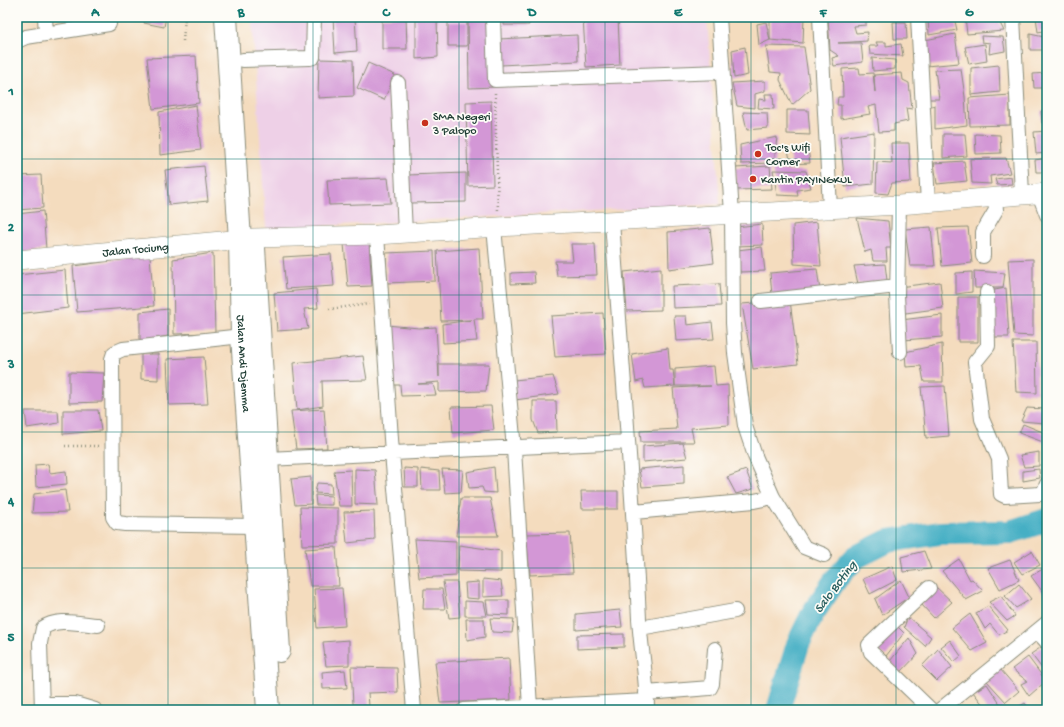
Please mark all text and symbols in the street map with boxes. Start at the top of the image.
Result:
text: A [90,6,100,21]
text: B [237,6,246,21]
text: C [381,6,391,21]
text: D [527,6,537,21]
text: E [674,6,683,21]
text: F [819,6,828,21]
text: G [965,6,974,21]
text: 1 [7,85,14,100]
place label: SMA Negeri 3 Palopo [432,111,491,139]
marker: SMA Negeri 3 Palopo [420,118,430,128]
place label: Toc's Wifi Corner [765,142,810,170]
marker: Toc's Wifi Corner [753,149,763,159]
marker: Kantin PAYINGKUL [748,174,758,184]
place label: Kantin PAYINGKUL [761,174,852,188]
text: 2 [8,221,15,236]
street label: Jalan Tociung [102,241,170,261]
street label: Jalan Andi Djemma [233,315,252,413]
text: 3 [7,358,15,373]
text: 4 [7,495,15,510]
water label: Salo Boting [812,557,861,616]
text: 5 [8,631,15,646]

